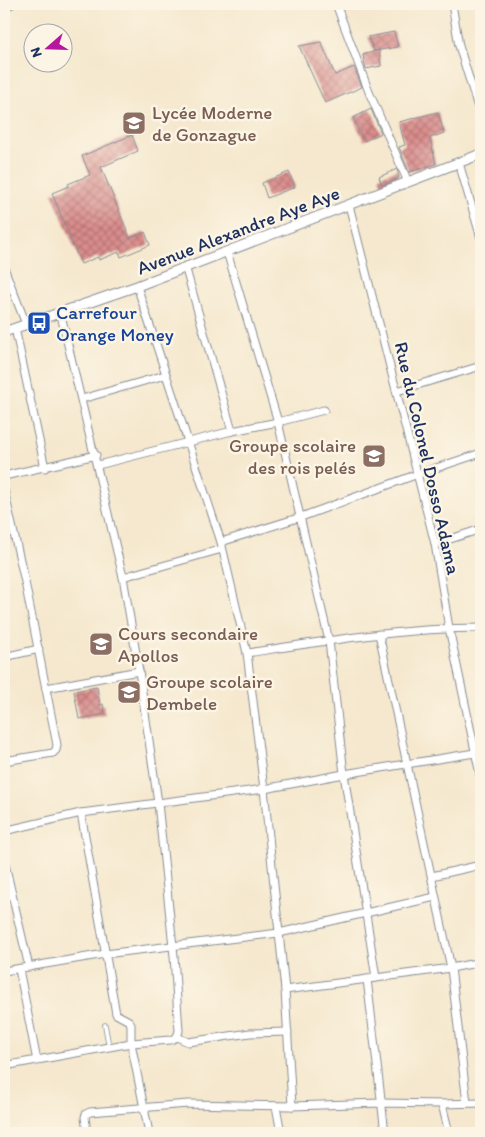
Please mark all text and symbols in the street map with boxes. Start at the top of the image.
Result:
north arrow [22,22,72,72]
text: N [27,45,46,60]
place label: Lycée Moderne de Gonzague [152,101,272,146]
school or university icon: Lycée Moderne de Gonzague [121,110,147,136]
street label: Avenue Alexandre Aye Aye [134,181,343,280]
place label: Carrefour Orange Money [56,301,174,346]
bus stop icon: Carrefour Orange Money [26,310,52,336]
street label: Rue du Colonel Dosso Adama [390,340,466,577]
place label: Groupe scolaire des rois pelés [229,434,356,479]
school or university icon: Groupe scolaire des rois pelés [361,443,387,469]
place label: Cours secondaire Apollos [118,622,258,667]
school or university icon: Cours secondaire Apollos [88,631,114,657]
place label: Groupe scolaire Dembele [146,670,273,715]
school or university icon: Groupe scolaire Dembele [116,679,142,705]

